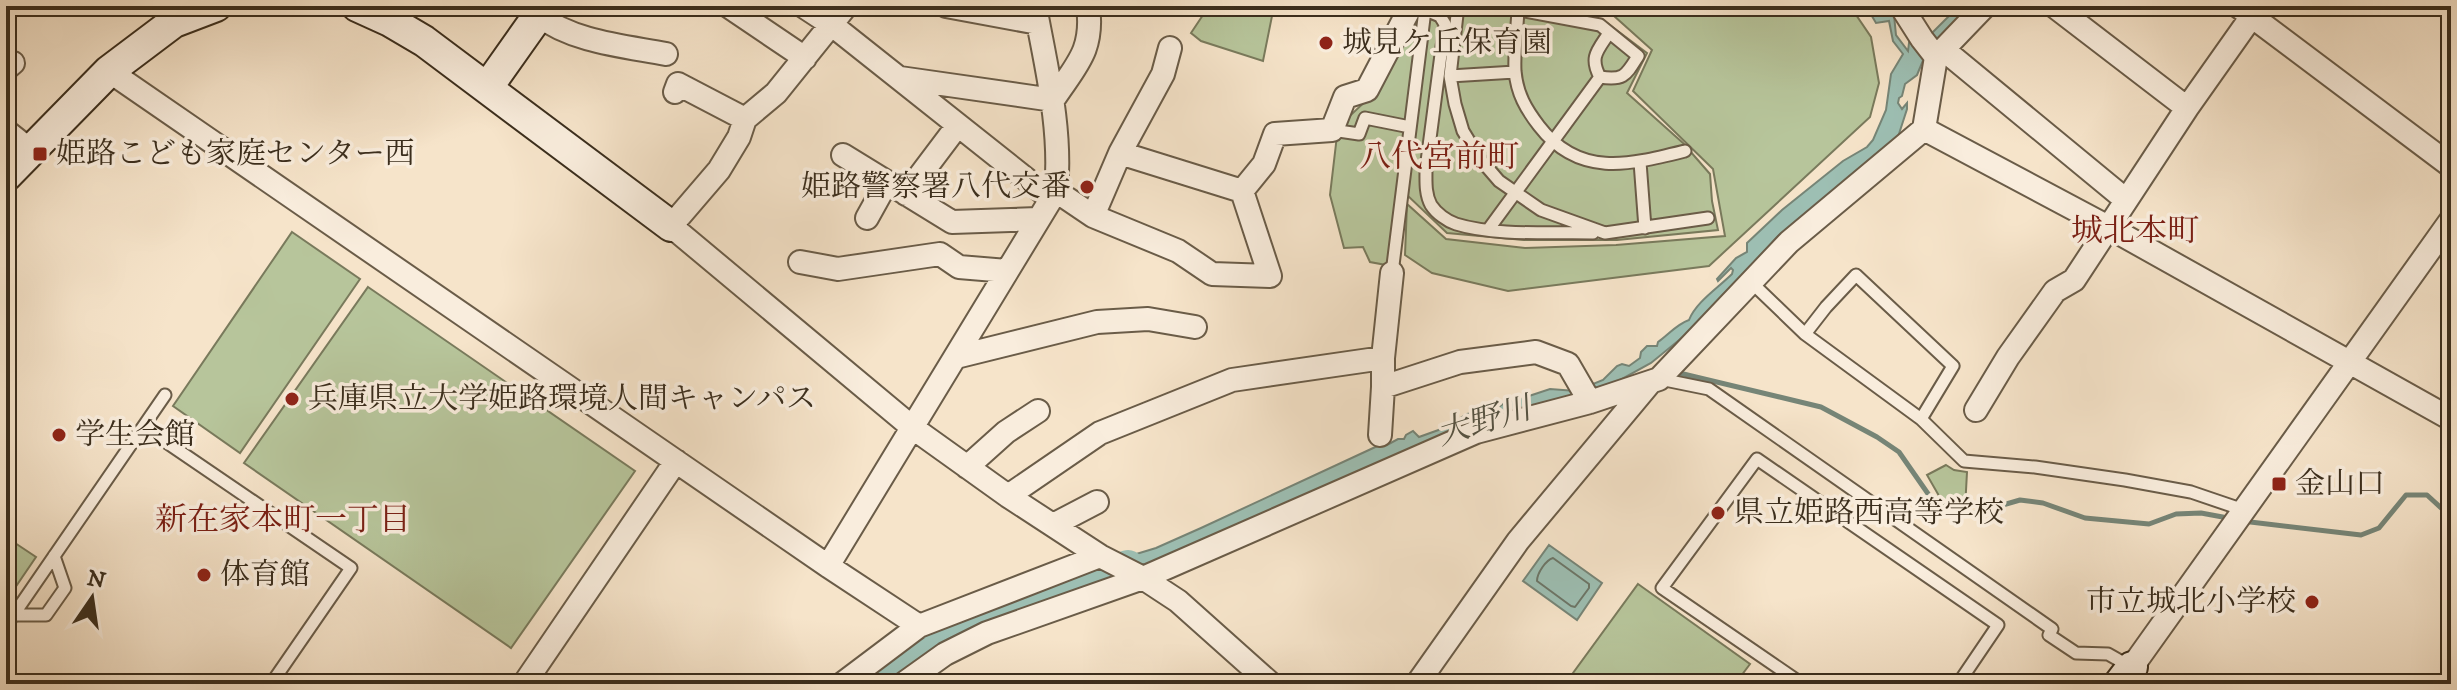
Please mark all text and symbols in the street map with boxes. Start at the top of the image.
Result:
place label: 城見ケ丘保育園 [1342,25,1552,62]
marker: 城見ケ丘保育園 [1317,34,1335,52]
place label: 姫路こども家庭センター西 [56,136,415,173]
district label: 八代宮前町 [1359,138,1519,178]
marker: 姫路こども家庭センター西 [31,145,49,163]
place label: 姫路警察署八代交番 [801,169,1071,206]
marker: 姫路警察署八代交番 [1078,178,1096,196]
district label: 城北本町 [2071,212,2199,252]
place label: 兵庫県立大学姫路環境人間キャンパス [308,381,816,418]
water label: 大野川 [1432,388,1539,455]
marker: 兵庫県立大学姫路環境人間キャンパス [283,390,301,408]
place label: 学生会館 [75,417,195,454]
marker: 学生会館 [50,426,68,444]
place label: 金山口 [2295,466,2385,503]
marker: 金山口 [2270,475,2288,493]
place label: 県立姫路西高等学校 [1734,495,2004,532]
district label: 新在家本町一丁目 [155,501,411,541]
marker: 県立姫路西高等学校 [1709,504,1727,522]
place label: 体育館 [220,557,310,594]
north arrow [52,558,132,638]
text: N [84,565,108,595]
marker: 体育館 [195,566,213,584]
place label: 市立城北小学校 [2086,584,2296,621]
marker: 市立城北小学校 [2303,593,2321,611]

